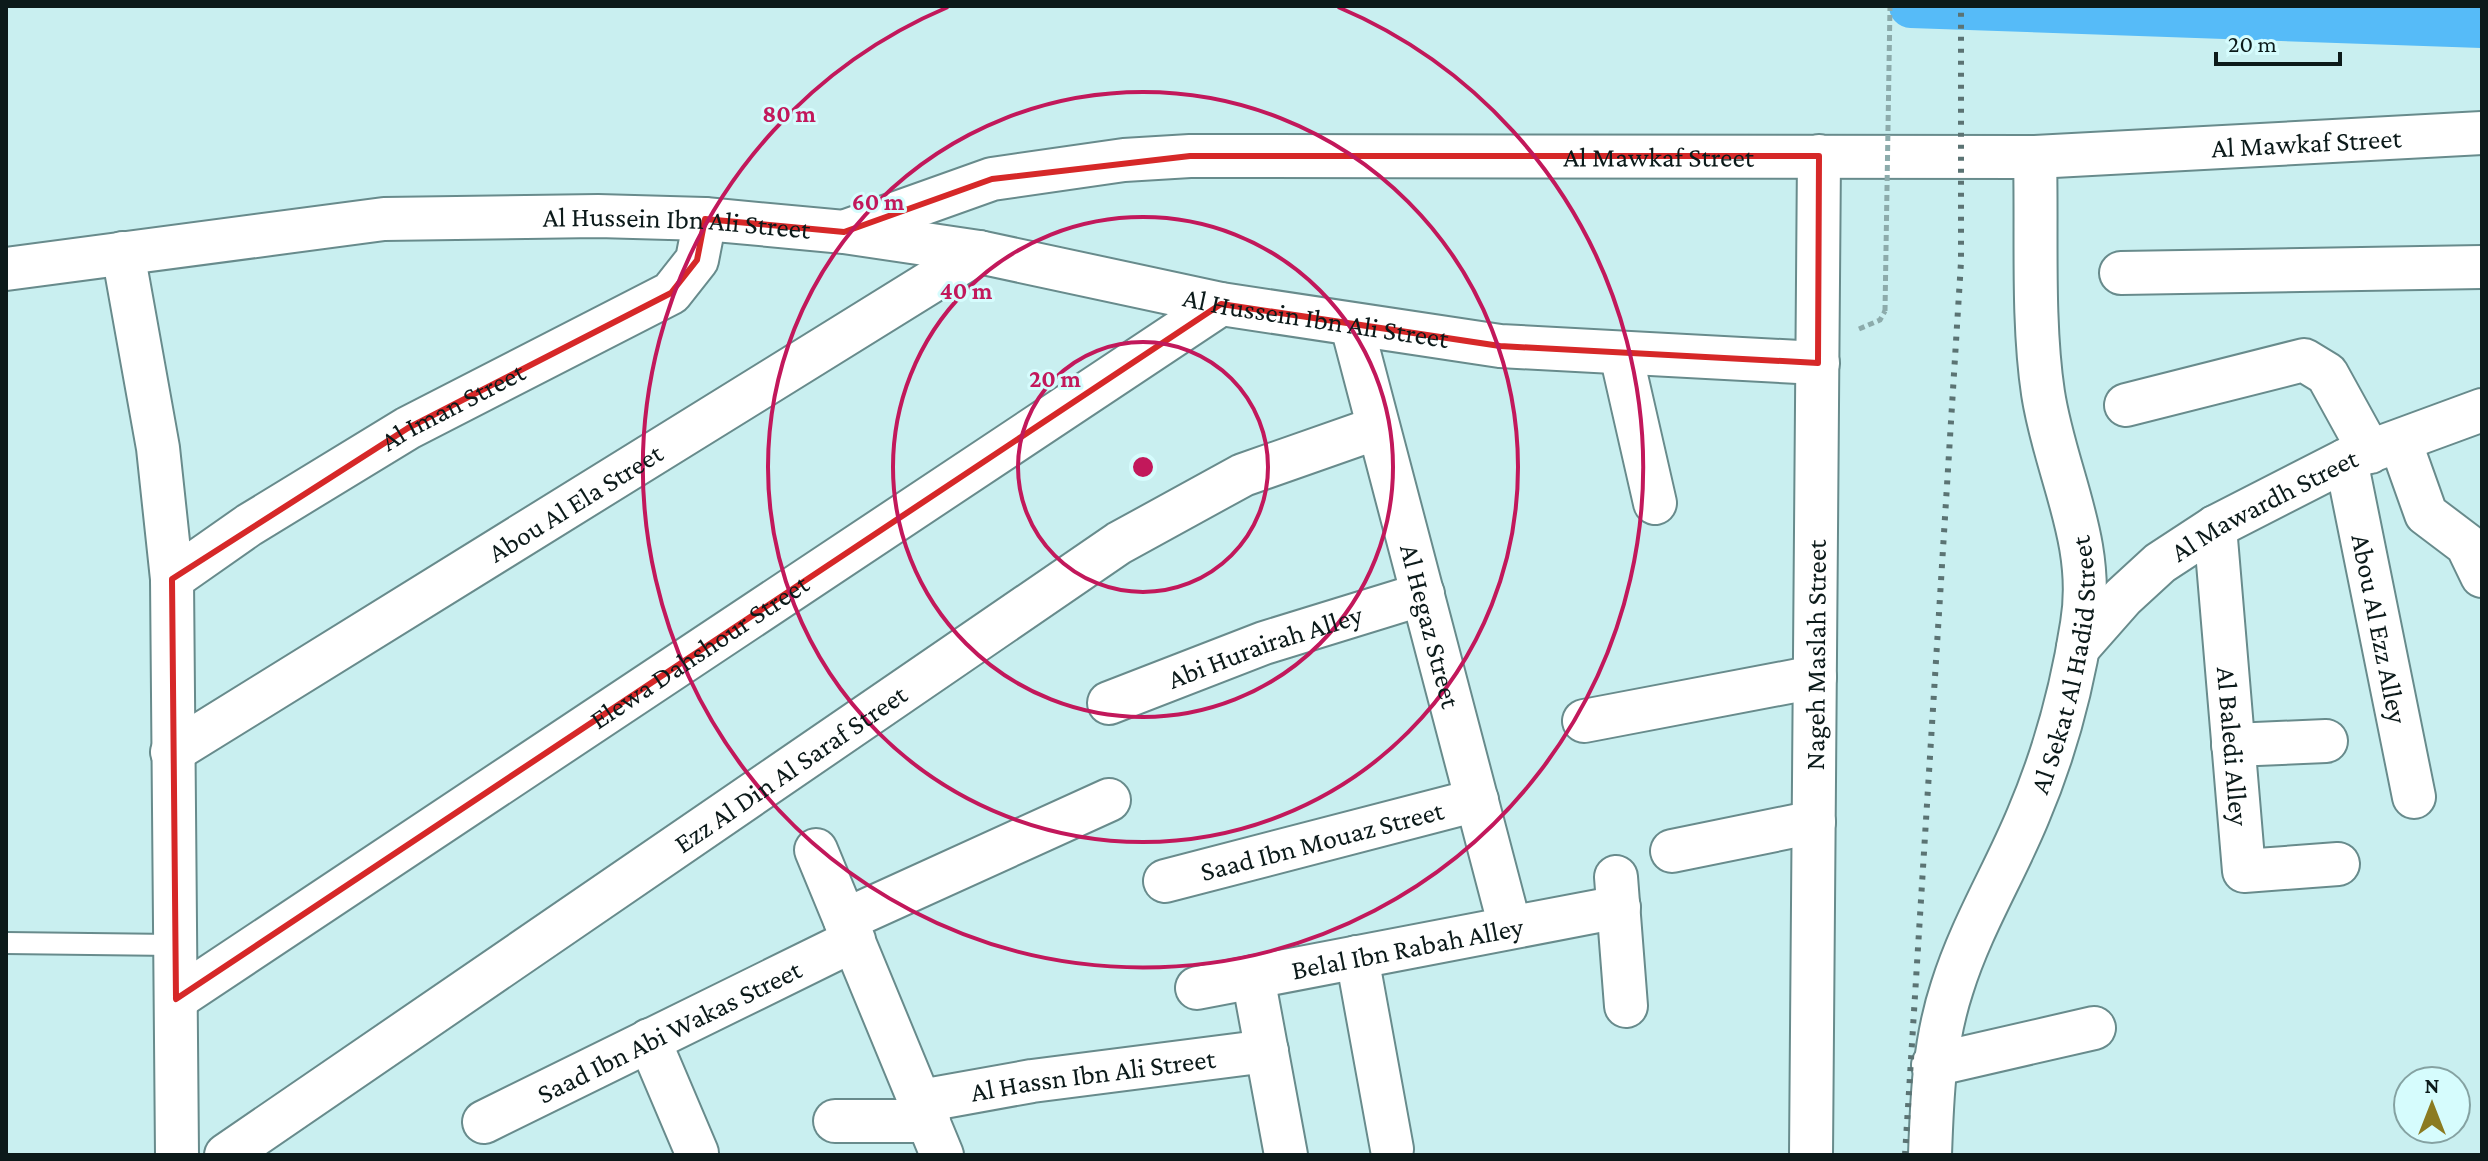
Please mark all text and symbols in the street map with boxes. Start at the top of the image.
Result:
scale bar [2216,16,2340,66]
text: 20 m [2228,30,2277,57]
text: 80 m [762,100,816,127]
street label: Al Mawkaf Street [2210,122,2403,164]
street label: Al Mawkaf Street [1563,141,1755,173]
text: 60 m [852,188,905,215]
street label: Al Hussein Ibn Ali Street [542,201,812,245]
text: 40 m [940,277,993,304]
street label: Al Hussein Ibn Ali Street [1180,281,1452,354]
street label: Al Iman Street [375,355,531,457]
text: 20 m [1029,365,1082,392]
street label: Abou Al Ela Street [482,437,669,568]
street label: Al Mawardh Street [2165,442,2362,568]
centre of rings [1129,453,1157,481]
street label: Abou Al Ezz Alley [2345,531,2414,727]
street label: Al Sekat Al Hadid Street [2024,533,2101,798]
street label: Nageh Maslah Street [1799,539,1832,771]
street label: Al Hegaz Street [1394,541,1467,712]
street label: Elewa Dahshour Street [584,568,815,735]
street label: Abi Hurairah Alley [1163,598,1367,695]
street label: Al Baledi Alley [2211,665,2255,828]
street label: Ezz Al Din Al Saraf Street [668,678,913,859]
street label: Saad Ibn Mouaz Street [1197,794,1447,887]
street label: Belal Ibn Rabah Alley [1289,911,1527,986]
street label: Saad Ibn Abi Wakas Street [532,953,807,1110]
street label: Al Hassn Ibn Ali Street [968,1043,1218,1108]
north arrow [2392,1065,2472,1145]
text: N [2425,1073,2440,1098]

